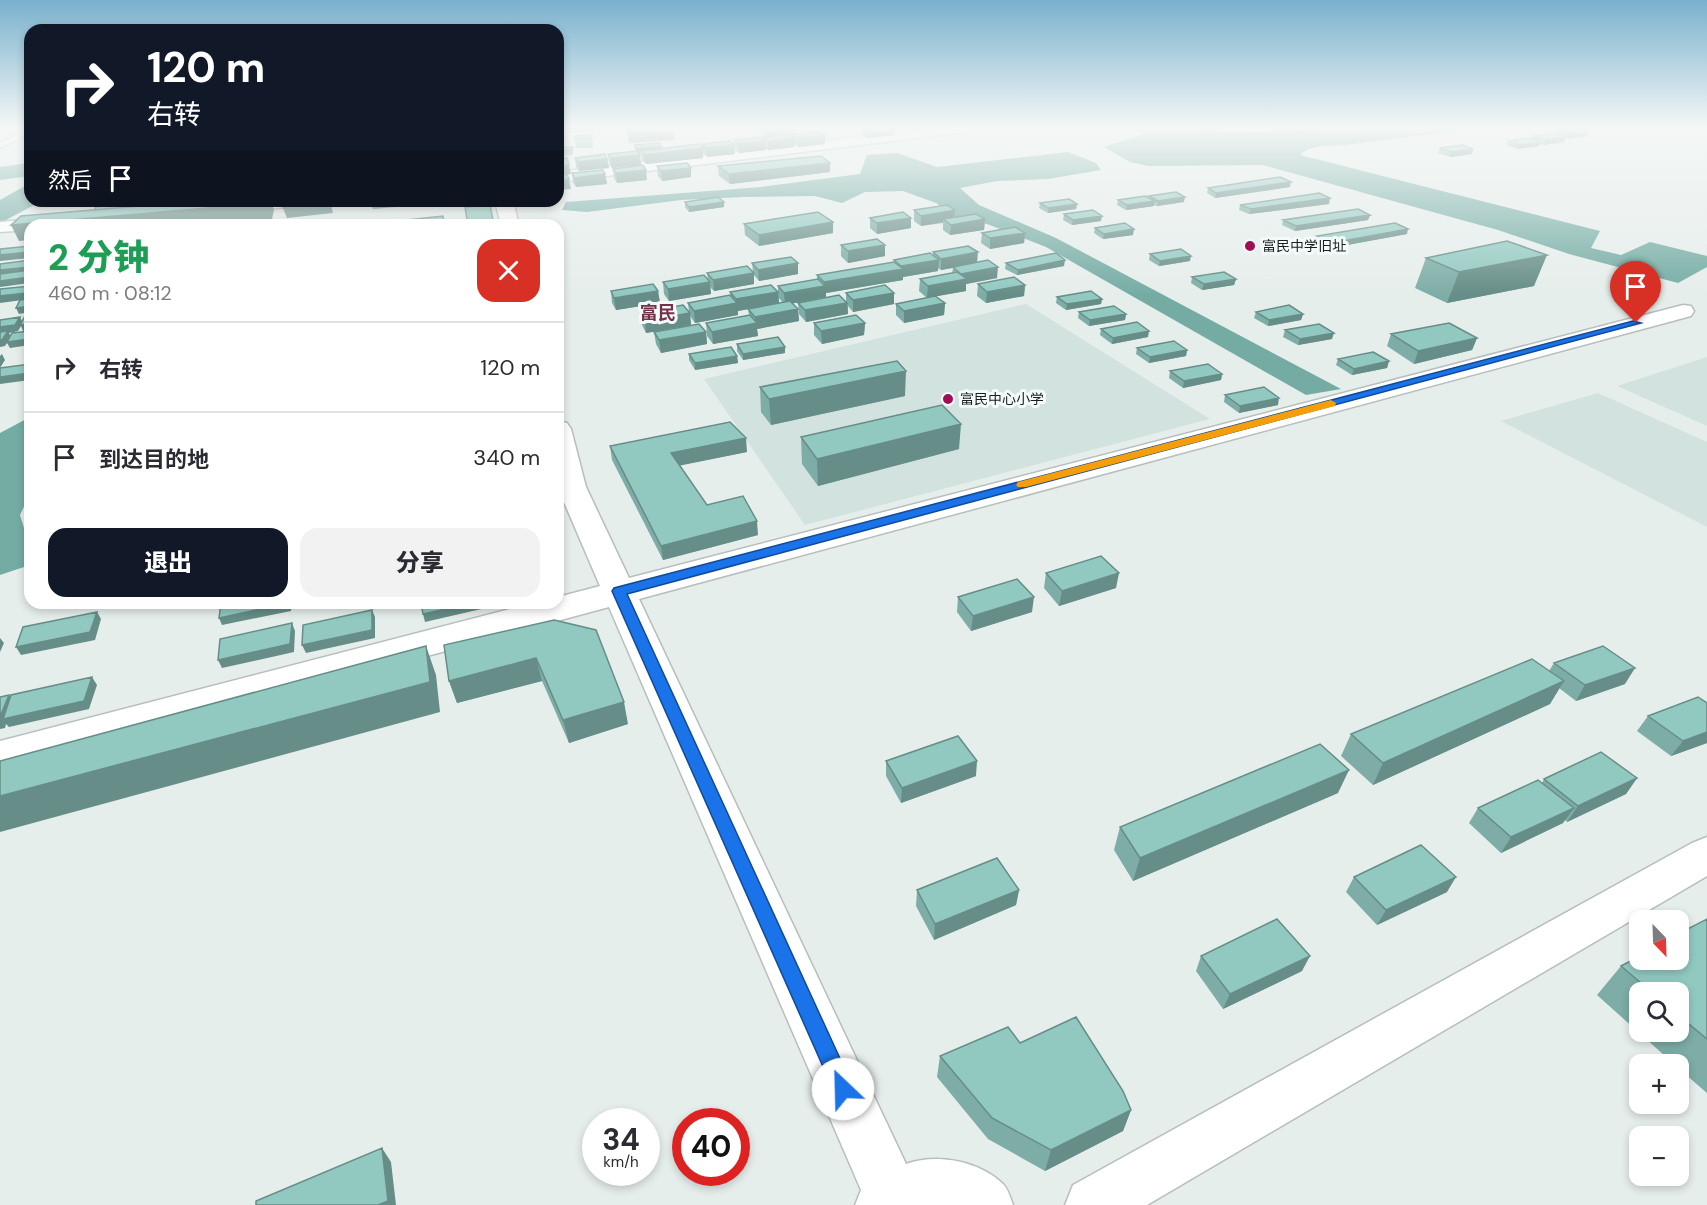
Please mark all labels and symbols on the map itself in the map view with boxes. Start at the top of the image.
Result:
place label: 富民中学旧址 [1262,237,1346,255]
marker: 富民中学旧址 [1243,239,1257,253]
pin [1610,261,1661,323]
district label: 富民 [640,301,676,325]
place label: 富民中心小学 [960,390,1044,408]
marker: 富民中心小学 [941,392,955,406]
north arrow [1629,910,1689,970]
position arrow [811,1057,875,1121]
speed limit sign: 40 [672,1108,750,1186]

